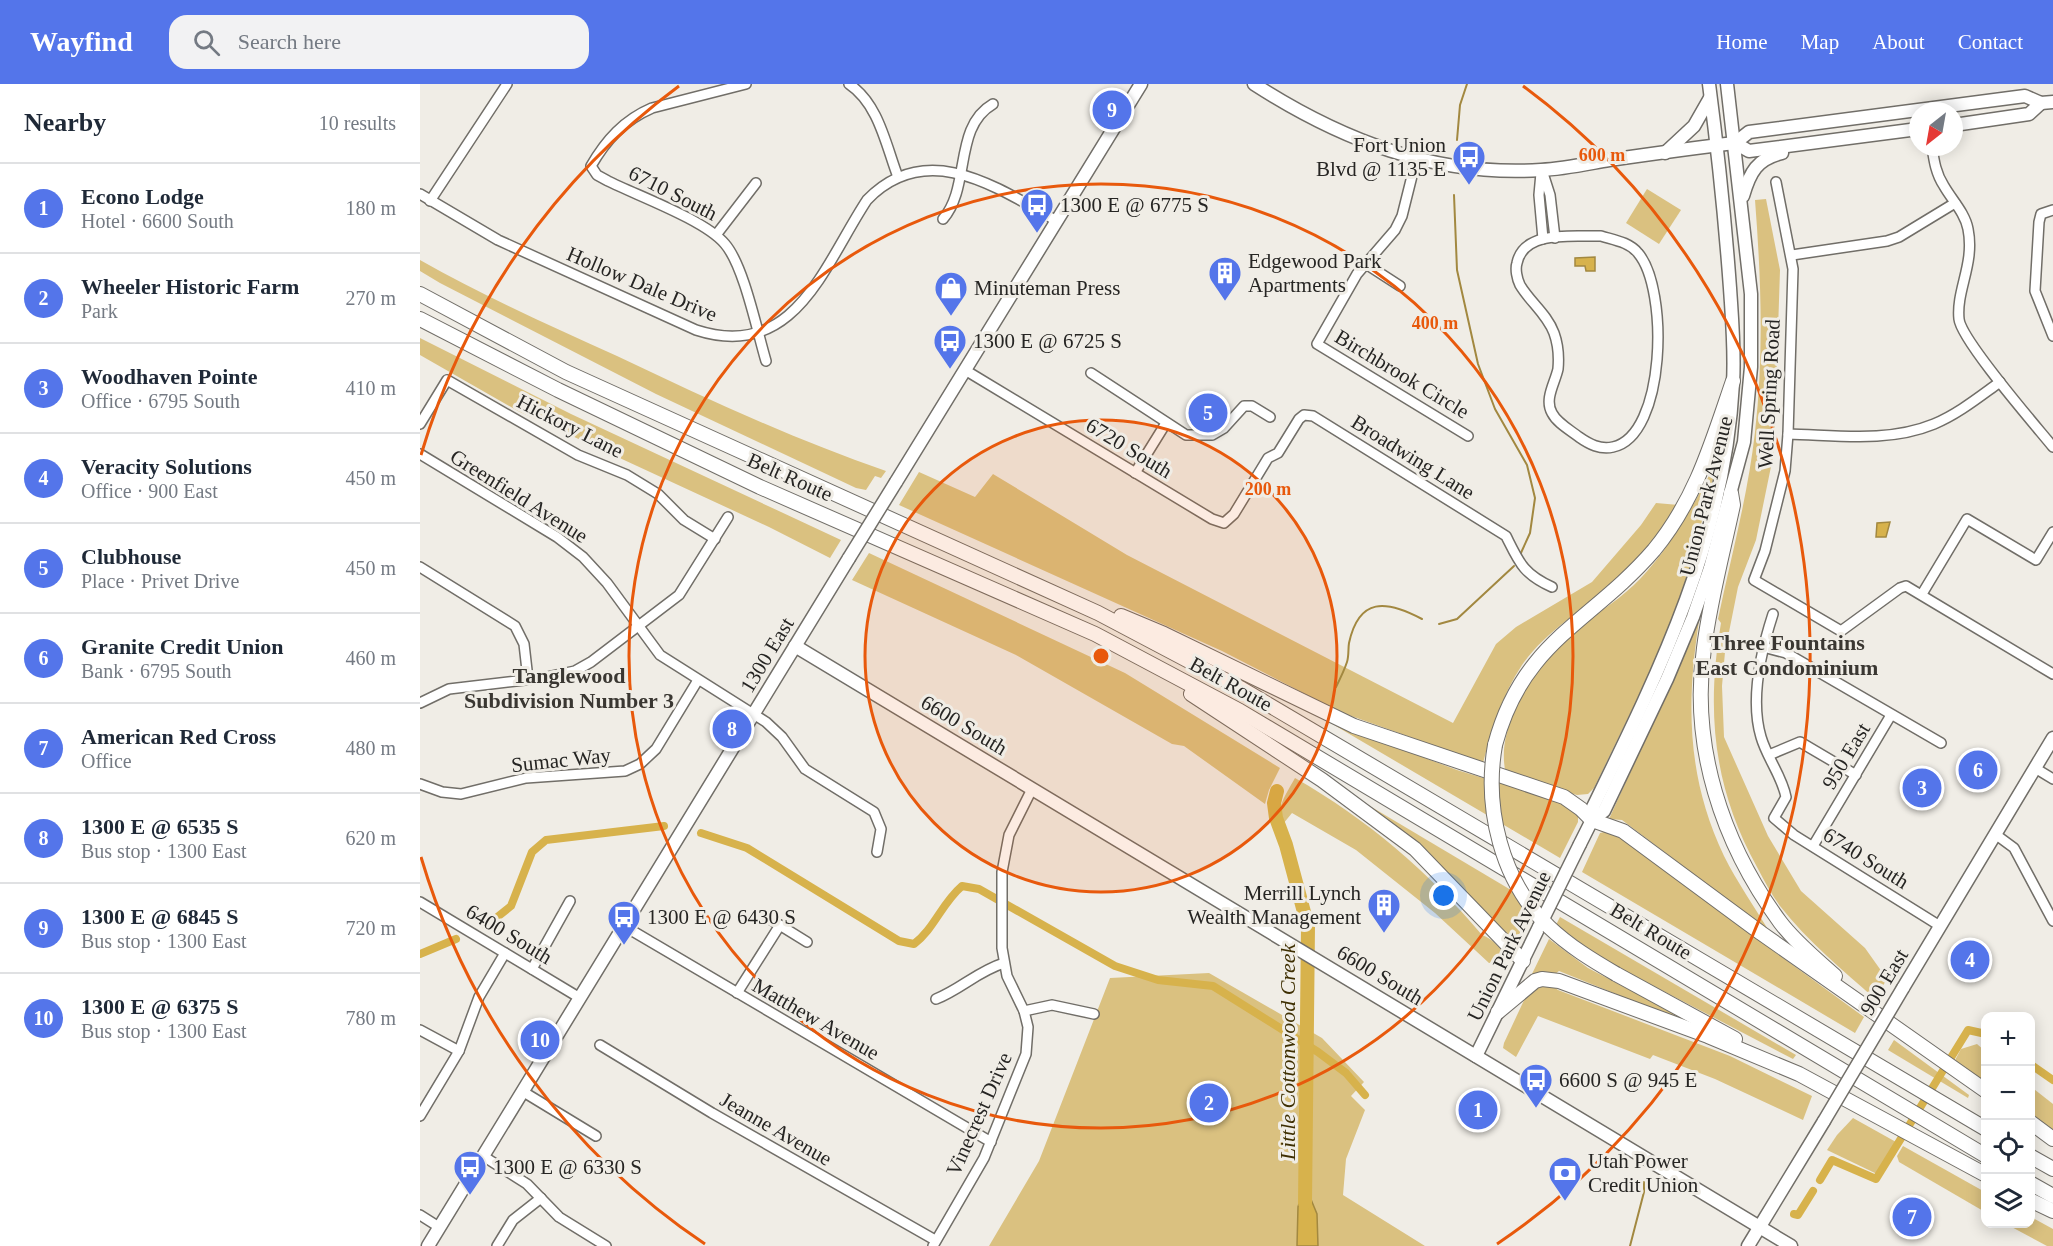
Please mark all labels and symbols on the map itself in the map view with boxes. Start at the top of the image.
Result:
pin: 9 [1092,87,1132,132]
north arrow [1909,102,1963,156]
place label: Fort Union Blvd @ 1135 E [1316,133,1446,181]
bus stop icon: Fort Union Blvd @ 1135 E [1451,139,1487,186]
text: 600 m [1579,145,1625,165]
street label: 6710 South [625,160,722,226]
bus stop icon: 1300 E @ 6775 S [1019,187,1055,234]
place label: 1300 E @ 6775 S [1060,193,1209,217]
street label: Hollow Dale Drive [563,242,721,326]
place label: Edgewood Park Apartments [1248,249,1382,297]
building icon: Edgewood Park Apartments [1207,255,1243,302]
shop icon: Minuteman Press [933,270,969,317]
place label: Minuteman Press [974,276,1120,300]
text: 400 m [1412,313,1458,333]
street label: Well Spring Road [1753,318,1785,470]
bus stop icon: 1300 E @ 6725 S [932,323,968,370]
street label: Birchbrook Circle [1331,325,1473,423]
place label: 1300 E @ 6725 S [973,329,1122,353]
street label: Hickory Lane [513,389,627,463]
pin: 5 [1188,390,1228,436]
street label: Broadwing Lane [1347,410,1479,504]
street label: 6720 South [1082,413,1177,483]
street label: Union Park Avenue [1675,413,1737,579]
street label: Greenfield Avenue [446,444,592,548]
street label: Belt Route [744,448,836,506]
text: 200 m [1245,479,1291,499]
street label: 1300 East [735,613,799,697]
district label: Three Fountains East Condominium [1696,630,1878,680]
centre of rings [1091,646,1111,666]
street label: Belt Route [1186,652,1276,716]
district label: Tanglewood Subdivision Number 3 [464,663,674,713]
street label: 6600 South [917,690,1012,760]
pin: 8 [712,706,752,752]
street label: 950 East [1817,718,1875,793]
street label: Sumac Way [510,743,612,777]
pin: 6 [1958,748,1998,792]
pin: 3 [1902,766,1942,810]
street label: 6740 South [1819,822,1914,894]
street label: Union Park Avenue [1462,867,1556,1025]
place label: Merrill Lynch Wealth Management [1187,881,1361,929]
your location [1429,881,1458,910]
building icon: Merrill Lynch Wealth Management [1366,887,1402,934]
street label: Belt Route [1606,897,1696,965]
street label: 6400 South [462,899,557,969]
bus stop icon: 1300 E @ 6430 S [606,899,642,946]
place label: 1300 E @ 6430 S [647,905,796,929]
pin: 4 [1950,938,1990,982]
street label: 6600 South [1333,940,1428,1010]
water label: Little Cottonwood Creek [1275,942,1300,1161]
street label: 900 East [1855,944,1913,1019]
street label: Matthew Avenue [748,973,884,1065]
pin: 10 [520,1018,560,1062]
street label: Vinecrest Drive [941,1049,1017,1179]
bus stop icon: 6600 S @ 945 E [1518,1062,1554,1109]
place label: 6600 S @ 945 E [1559,1068,1697,1092]
pin: 2 [1190,1080,1228,1126]
street label: Jeanne Avenue [716,1087,836,1171]
pin: 1 [1458,1088,1498,1132]
bus stop icon: 1300 E @ 6330 S [452,1149,488,1196]
place label: Utah Power Credit Union [1588,1149,1699,1197]
place label: 1300 E @ 6330 S [493,1155,642,1179]
bank icon: Utah Power Credit Union [1547,1155,1583,1202]
pin: 7 [1892,1194,1932,1240]

